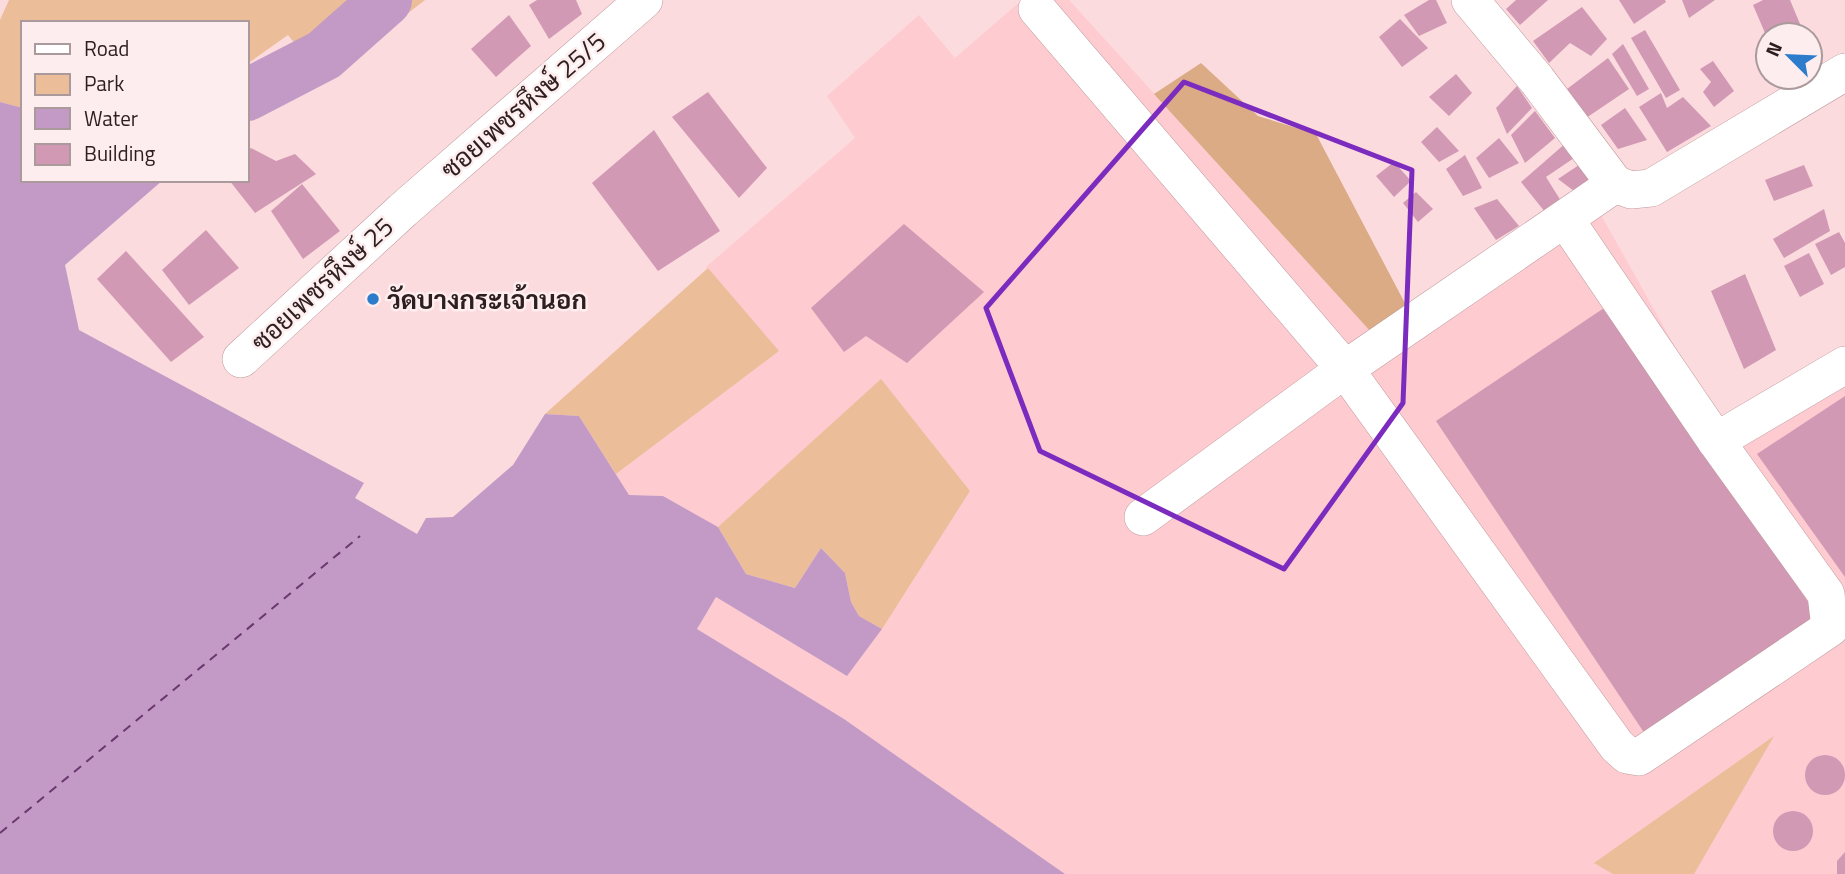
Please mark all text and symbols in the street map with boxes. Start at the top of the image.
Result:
legend [21,21,248,182]
north arrow [1754,21,1824,91]
street label: ซอยเพชรหึงษ์ 25/5 [432,22,614,188]
text: Road [84,32,129,64]
text: N [1757,37,1789,61]
text: Park [84,67,124,99]
text: Water [84,102,138,134]
text: Building [84,137,156,169]
street label: ซอยเพชรหึงษ์ 25 [242,208,402,360]
place label: วัดบางกระเจ้านอก [387,280,587,319]
marker: วัดบางกระเจ้านอก [365,291,381,307]

